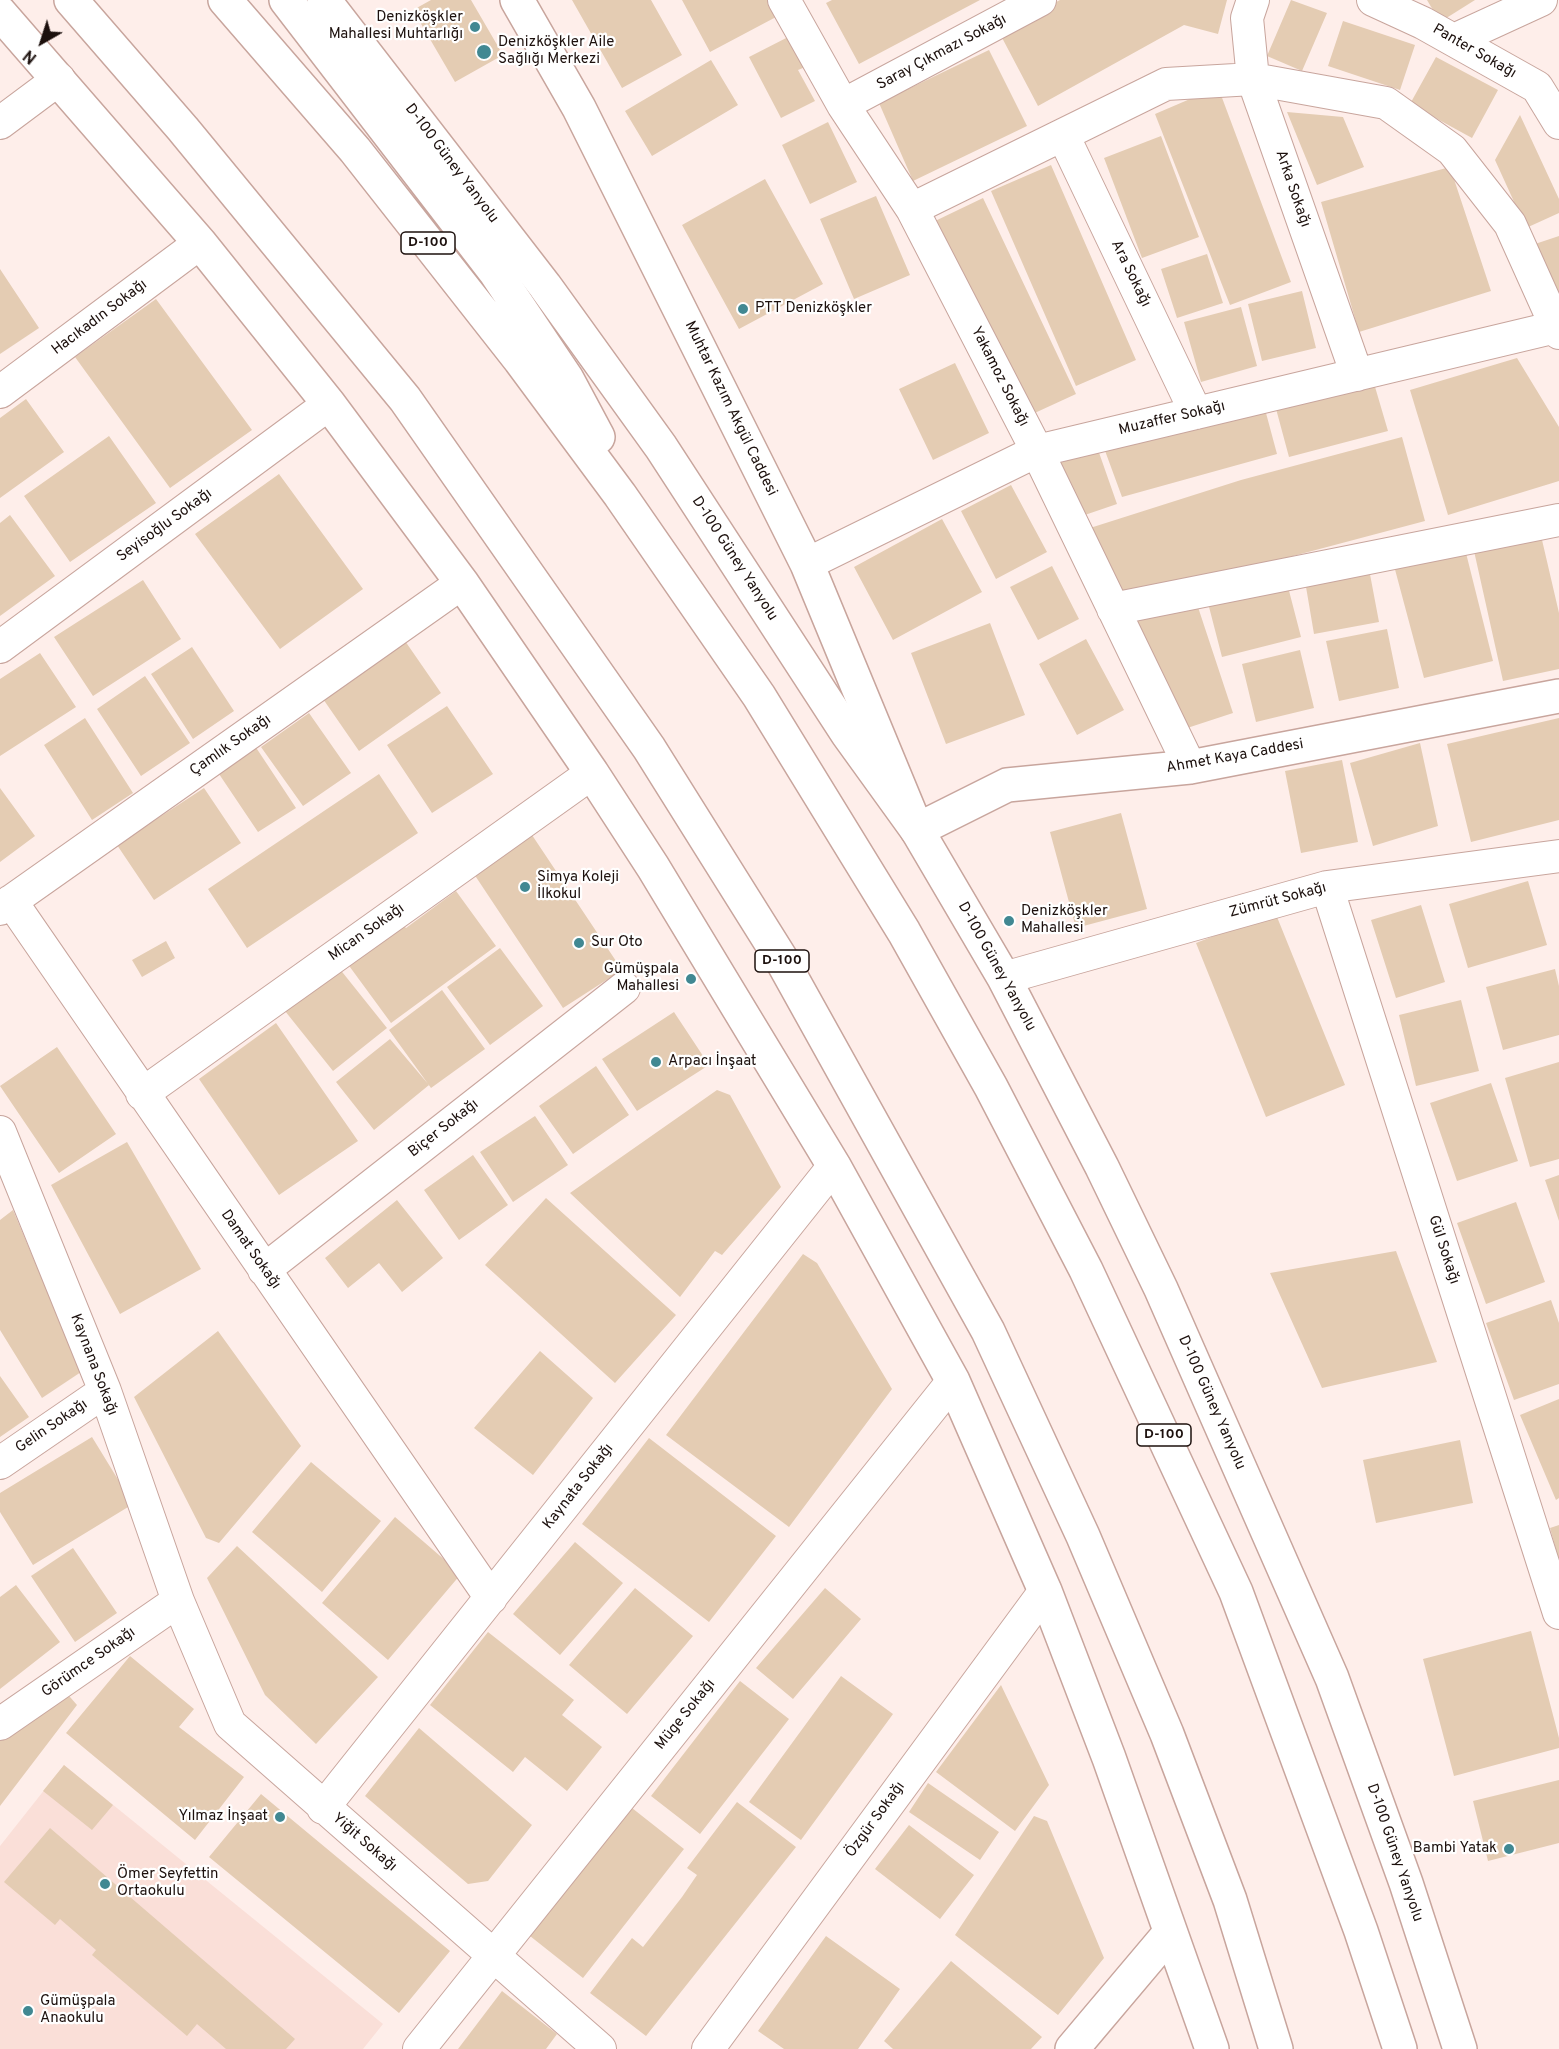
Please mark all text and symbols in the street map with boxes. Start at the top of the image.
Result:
place label: Denizköşkler Mahallesi Muhtarlığı [329,9,463,44]
street label: Saray Çıkmazı Sokağı [874,11,1010,95]
north arrow [12,12,72,72]
marker: Denizköşkler Mahallesi Muhtarlığı [468,20,482,34]
street label: Panter Sokağı [1429,21,1519,83]
place label: Denizköşkler Aile Sağlığı Merkezi [498,34,614,69]
marker: Denizköşkler Aile Sağlığı Merkezi [475,43,493,61]
text: N [20,45,41,67]
street label: D-100 Güney Yanyolu [400,101,502,227]
street label: Arka Sokağı [1270,148,1314,230]
road number: D-100 [401,232,455,254]
street label: Ara Sokağı [1106,238,1154,310]
street label: Hacıkadın Sokağı [49,276,151,360]
place label: PTT Denizköşkler [755,300,872,318]
marker: PTT Denizköşkler [736,302,750,316]
street label: Muhtar Kazım Akgül Caddesi [680,319,780,499]
street label: Yakamoz Sokağı [966,324,1032,430]
street label: Muzaffer Sokağı [1117,398,1227,440]
street label: Seyisoğlu Sokağı [114,485,216,567]
street label: D-100 Güney Yanyolu [687,493,781,625]
street label: Çamlık Sokağı [187,711,275,781]
street label: Ahmet Kaya Caddesi [1165,736,1305,778]
place label: Simya Koleji İlkokul [537,869,619,904]
street label: Zümrüt Sokağı [1228,879,1328,923]
marker: Simya Koleji İlkokul [518,880,532,894]
street label: D-100 Güney Yanyolu [953,899,1039,1035]
street label: Mican Sokağı [326,900,408,966]
place label: Denizköşkler Mahallesi [1021,903,1108,938]
marker: Denizköşkler Mahallesi [1002,914,1016,928]
place label: Sur Oto [591,934,643,952]
marker: Sur Oto [572,936,586,950]
road number: D-100 [755,950,809,972]
place label: Gümüşpala Mahallesi [604,961,679,996]
marker: Gümüşpala Mahallesi [684,972,698,986]
place label: Arpacı İnşaat [668,1053,756,1071]
marker: Arpacı İnşaat [649,1055,663,1069]
street label: Biçer Sokağı [405,1096,483,1162]
street label: Damat Sokağı [216,1207,284,1293]
street label: Gül Sokağı [1423,1213,1463,1287]
street label: Kaynana Sokağı [65,1312,121,1418]
street label: D-100 Güney Yanyolu [1173,1333,1249,1473]
street label: Gelin Sokağı [12,1396,92,1458]
road number: D-100 [1137,1424,1191,1446]
street label: Kaynata Sokağı [540,1441,618,1533]
street label: Görümce Sokağı [39,1624,139,1702]
street label: Müge Sokağı [652,1676,720,1754]
street label: Özgür Sokağı [842,1779,910,1861]
street label: D-100 Güney Yanyolu [1362,1782,1426,1924]
place label: Yılmaz İnşaat [179,1808,268,1826]
marker: Yılmaz İnşaat [273,1810,287,1824]
street label: Yiğit Sokağı [328,1810,400,1876]
place label: Bambi Yatak [1413,1840,1497,1858]
marker: Bambi Yatak [1502,1842,1516,1856]
place label: Ömer Seyfettin Ortaokulu [117,1866,219,1901]
marker: Ömer Seyfettin Ortaokulu [98,1877,112,1891]
place label: Gümüşpala Anaokulu [40,1993,115,2028]
marker: Gümüşpala Anaokulu [21,2004,35,2018]

